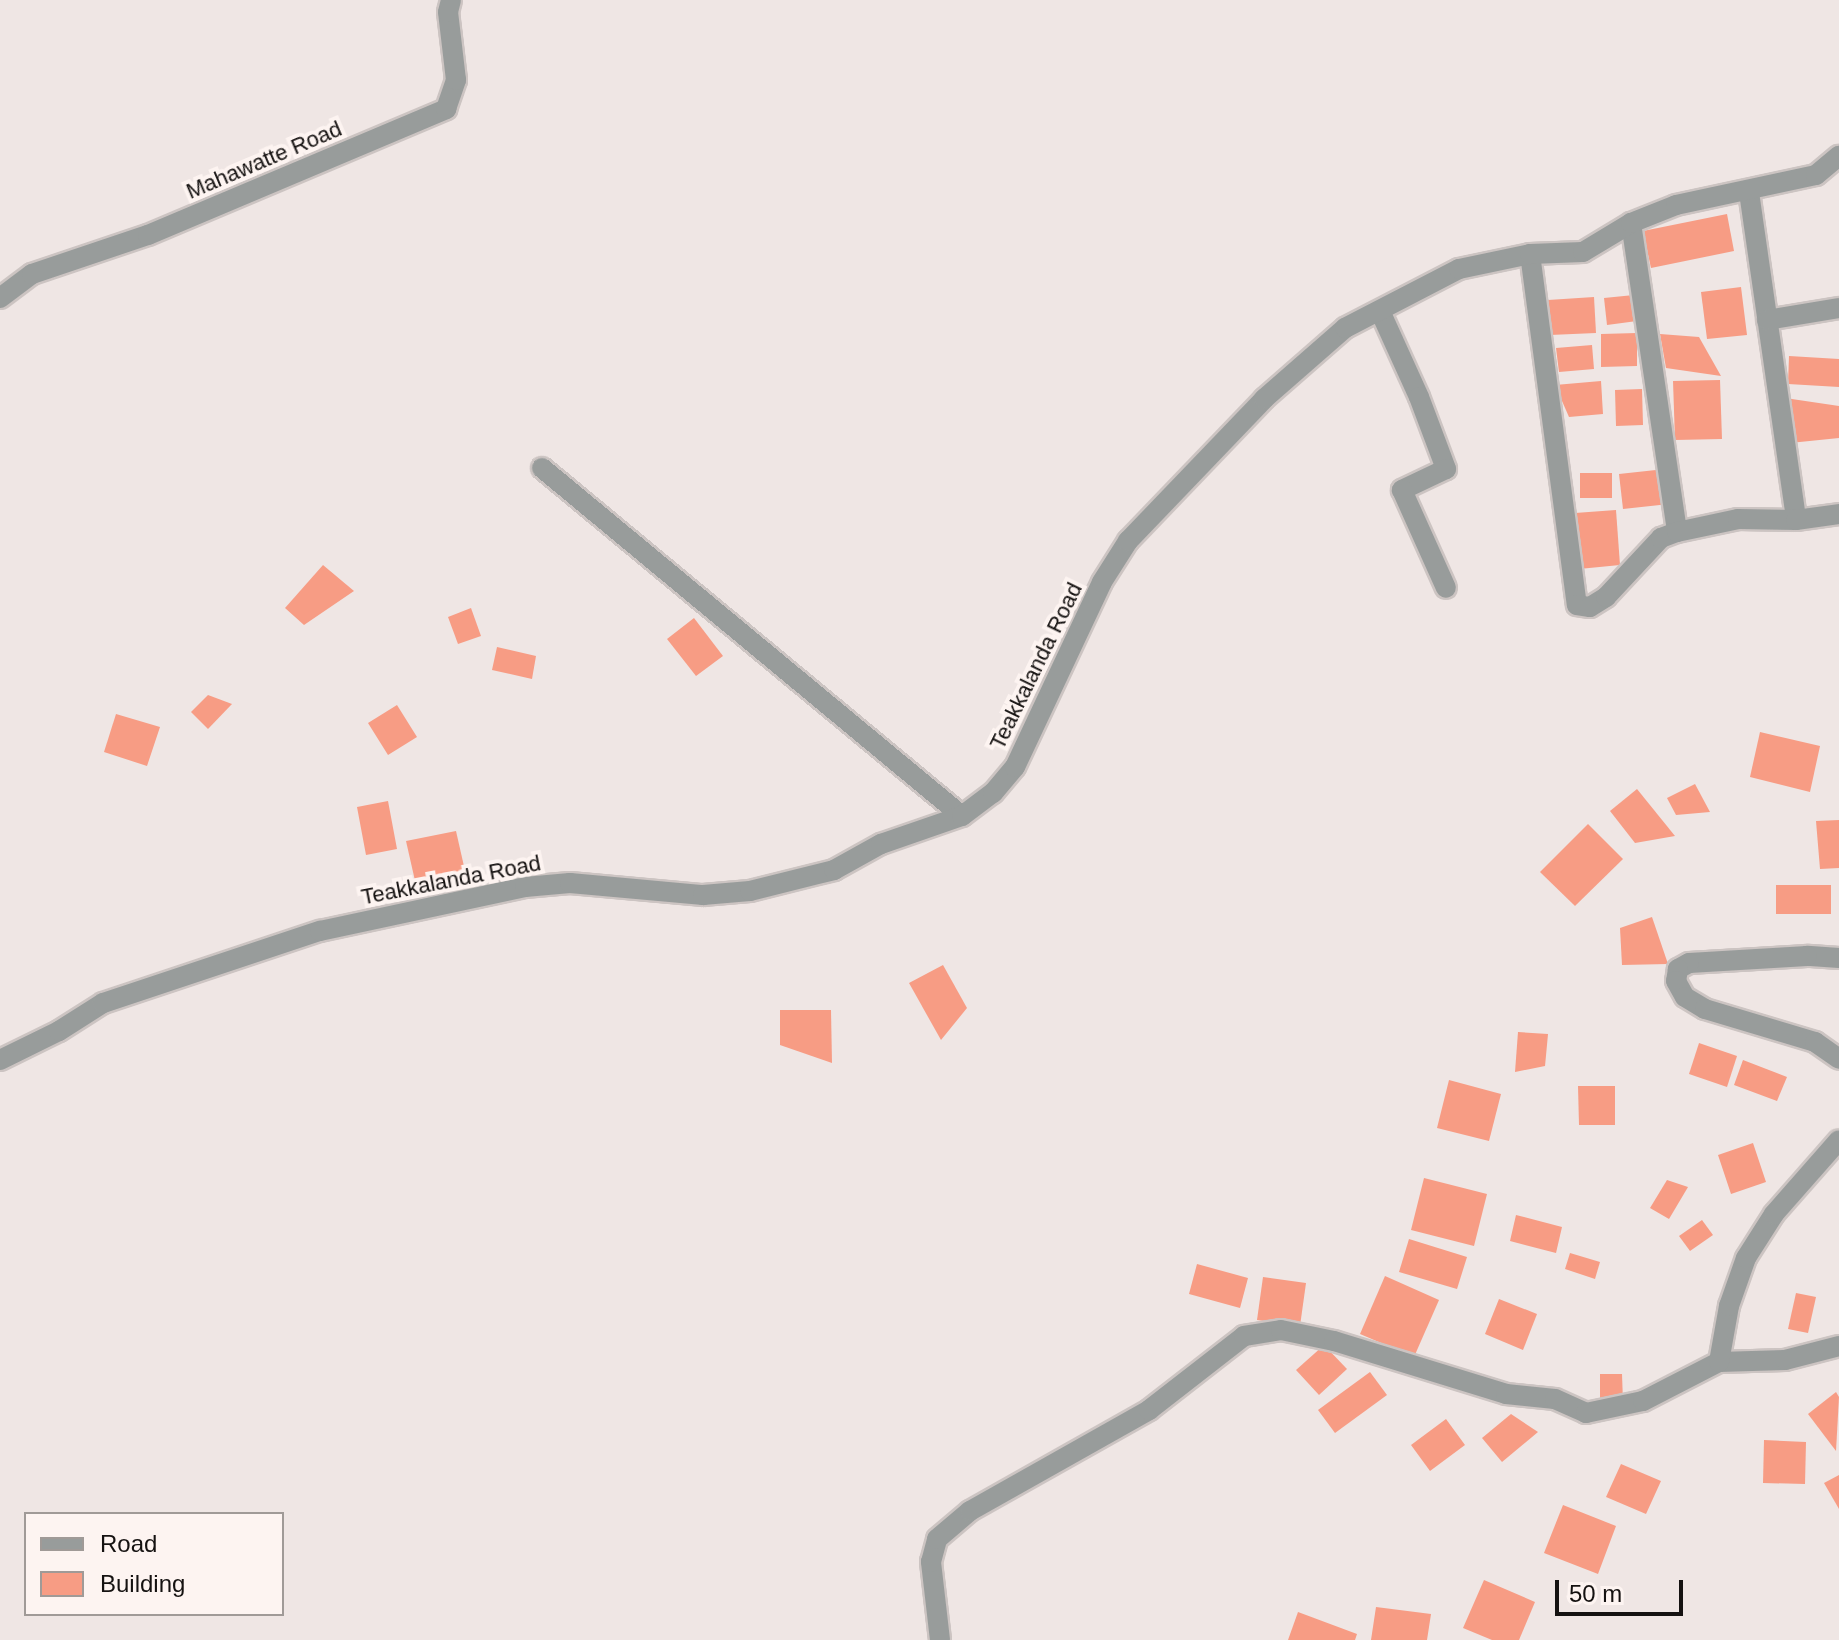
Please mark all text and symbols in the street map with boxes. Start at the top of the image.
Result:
street label: Mahawatte Road [182,115,346,205]
street label: Teakkalanda Road [984,578,1088,754]
street label: Teakkalanda Road [359,850,543,910]
legend [24,1512,284,1616]
text: Road [100,1530,157,1557]
scale bar [1559,1564,1687,1614]
text: Building [100,1570,185,1597]
text: 50 m [1569,1580,1622,1607]

